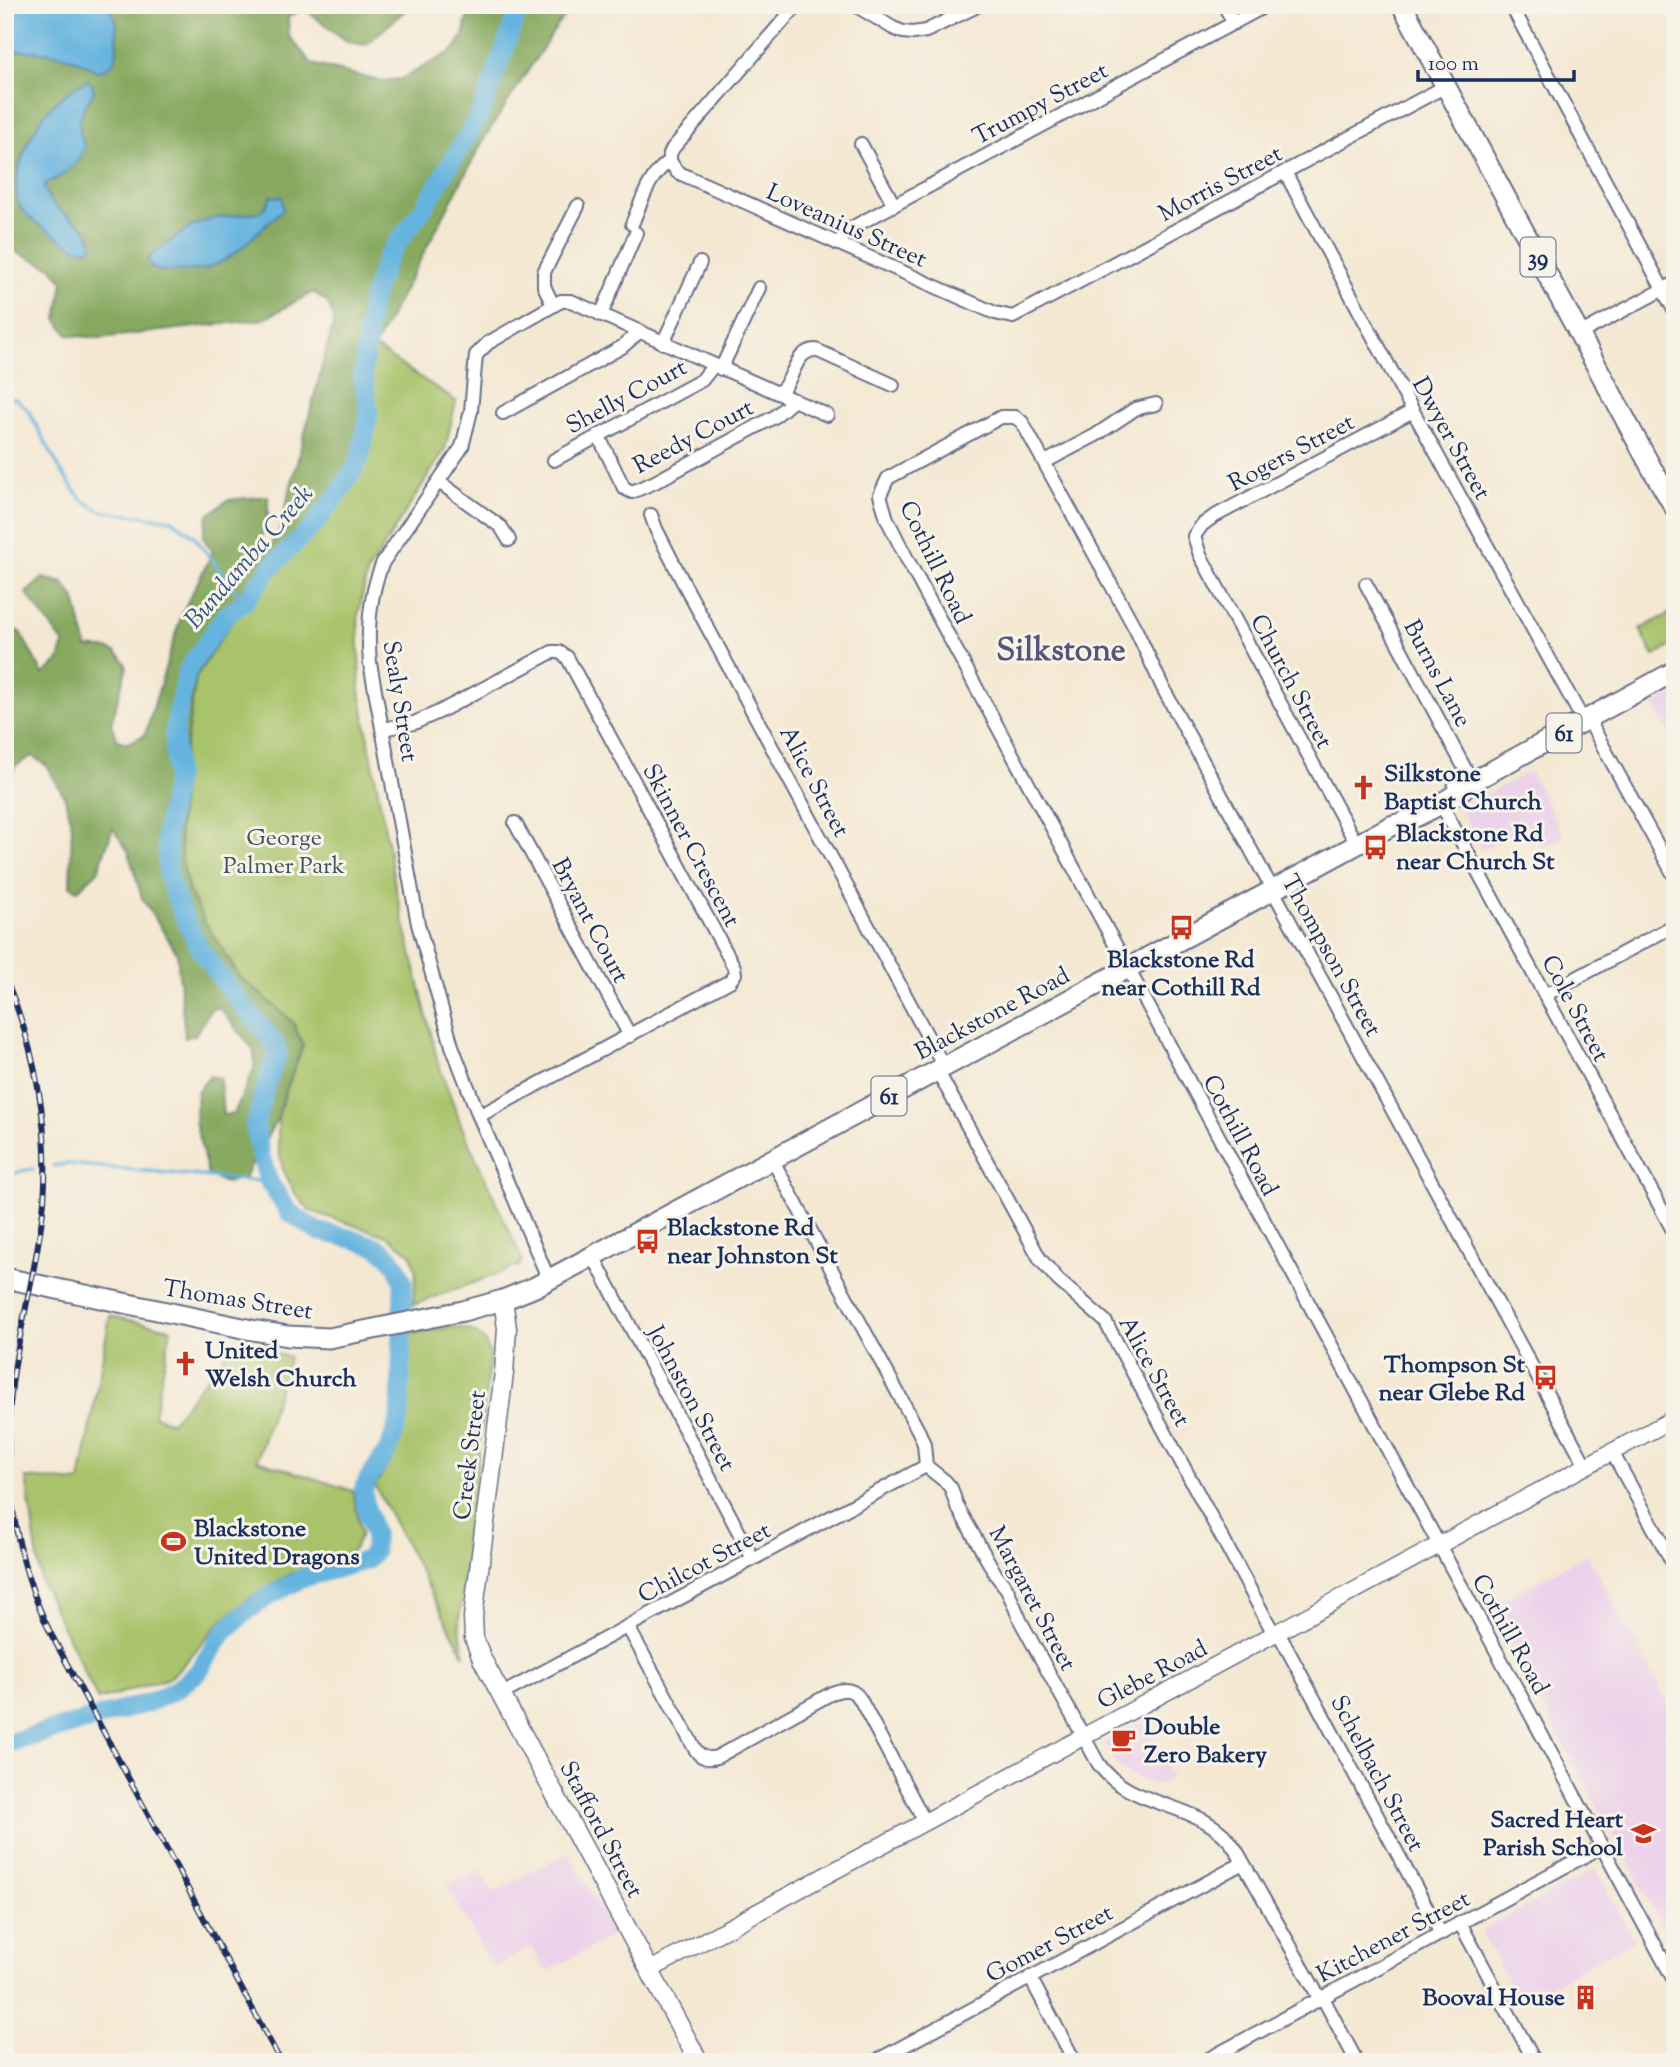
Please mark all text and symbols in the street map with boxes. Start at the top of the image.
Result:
scale bar [1418,38,1573,82]
text: 100 m [1428,50,1479,80]
street label: Trumpy Street [967,55,1115,155]
street label: Morris Street [1153,138,1289,232]
street label: Loveanius Street [761,176,932,277]
road number: 39 [1520,238,1556,276]
street label: Shelly Court [561,352,693,444]
street label: Dwyer Street [1402,371,1498,507]
street label: Reedy Court [628,392,760,484]
street label: Rogers Street [1223,406,1361,501]
water label: Bundamba Creek [177,477,323,638]
street label: Cothill Road [890,496,979,631]
street label: Church Street [1240,609,1340,755]
street label: Burns Lane [1394,614,1479,734]
district label: Silkstone [996,629,1126,675]
street label: Sealy Street [373,638,425,764]
road number: 61 [1546,713,1582,752]
street label: Alice Street [770,720,857,844]
street label: Skinner Crescent [633,758,748,934]
place label: Silkstone Baptist Church [1384,758,1543,820]
church icon: Silkstone Baptist Church [1350,773,1378,801]
place label: Blackstone Rd near Church St [1396,818,1555,880]
park label: George Palmer Park [223,822,345,884]
bus stop icon: Blackstone Rd near Church St [1362,833,1390,861]
street label: Bryant Court [542,852,636,990]
street label: Thompson Street [1272,869,1389,1043]
bus stop icon: Blackstone Rd near Cothill Rd [1167,914,1195,942]
place label: Blackstone Rd near Cothill Rd [1101,944,1261,1006]
street label: Cole Street [1532,950,1617,1068]
street label: Blackstone Road [909,959,1077,1070]
street label: Cothill Road [1193,1069,1286,1203]
road number: 61 [872,1077,906,1116]
place label: Blackstone Rd near Johnston St [667,1212,839,1274]
bus stop icon: Blackstone Rd near Johnston St [633,1227,661,1255]
street label: Thomas Street [160,1272,315,1330]
street label: Alice Street [1109,1310,1198,1434]
street label: Johnston Street [637,1318,743,1478]
place label: United Welsh Church [205,1335,357,1397]
place label: Thompson St near Glebe Rd [1378,1349,1526,1411]
church icon: United Welsh Church [171,1350,199,1378]
bus stop icon: Thompson St near Glebe Rd [1531,1364,1559,1392]
street label: Creek Street [446,1388,496,1522]
place label: Blackstone United Dragons [194,1513,360,1575]
street label: Chilcot Street [633,1515,777,1613]
street label: Margaret Street [979,1521,1084,1677]
sports icon: Blackstone United Dragons [160,1528,188,1556]
street label: Cothill Road [1462,1568,1557,1702]
street label: Glebe Road [1092,1632,1214,1719]
street label: Schelbach Street [1321,1690,1432,1858]
place label: Double Zero Bakery [1144,1711,1267,1773]
cafe icon: Double Zero Bakery [1110,1726,1138,1754]
street label: Stafford Street [550,1756,651,1904]
place label: Sacred Heart Parish School [1483,1804,1624,1866]
school or university icon: Sacred Heart Parish School [1629,1819,1657,1847]
street label: Kitchener Street [1311,1883,1477,1993]
street label: Gomer Street [980,1897,1120,1993]
place label: Booval House [1422,1982,1565,2016]
building icon: Booval House [1571,1983,1599,2011]

